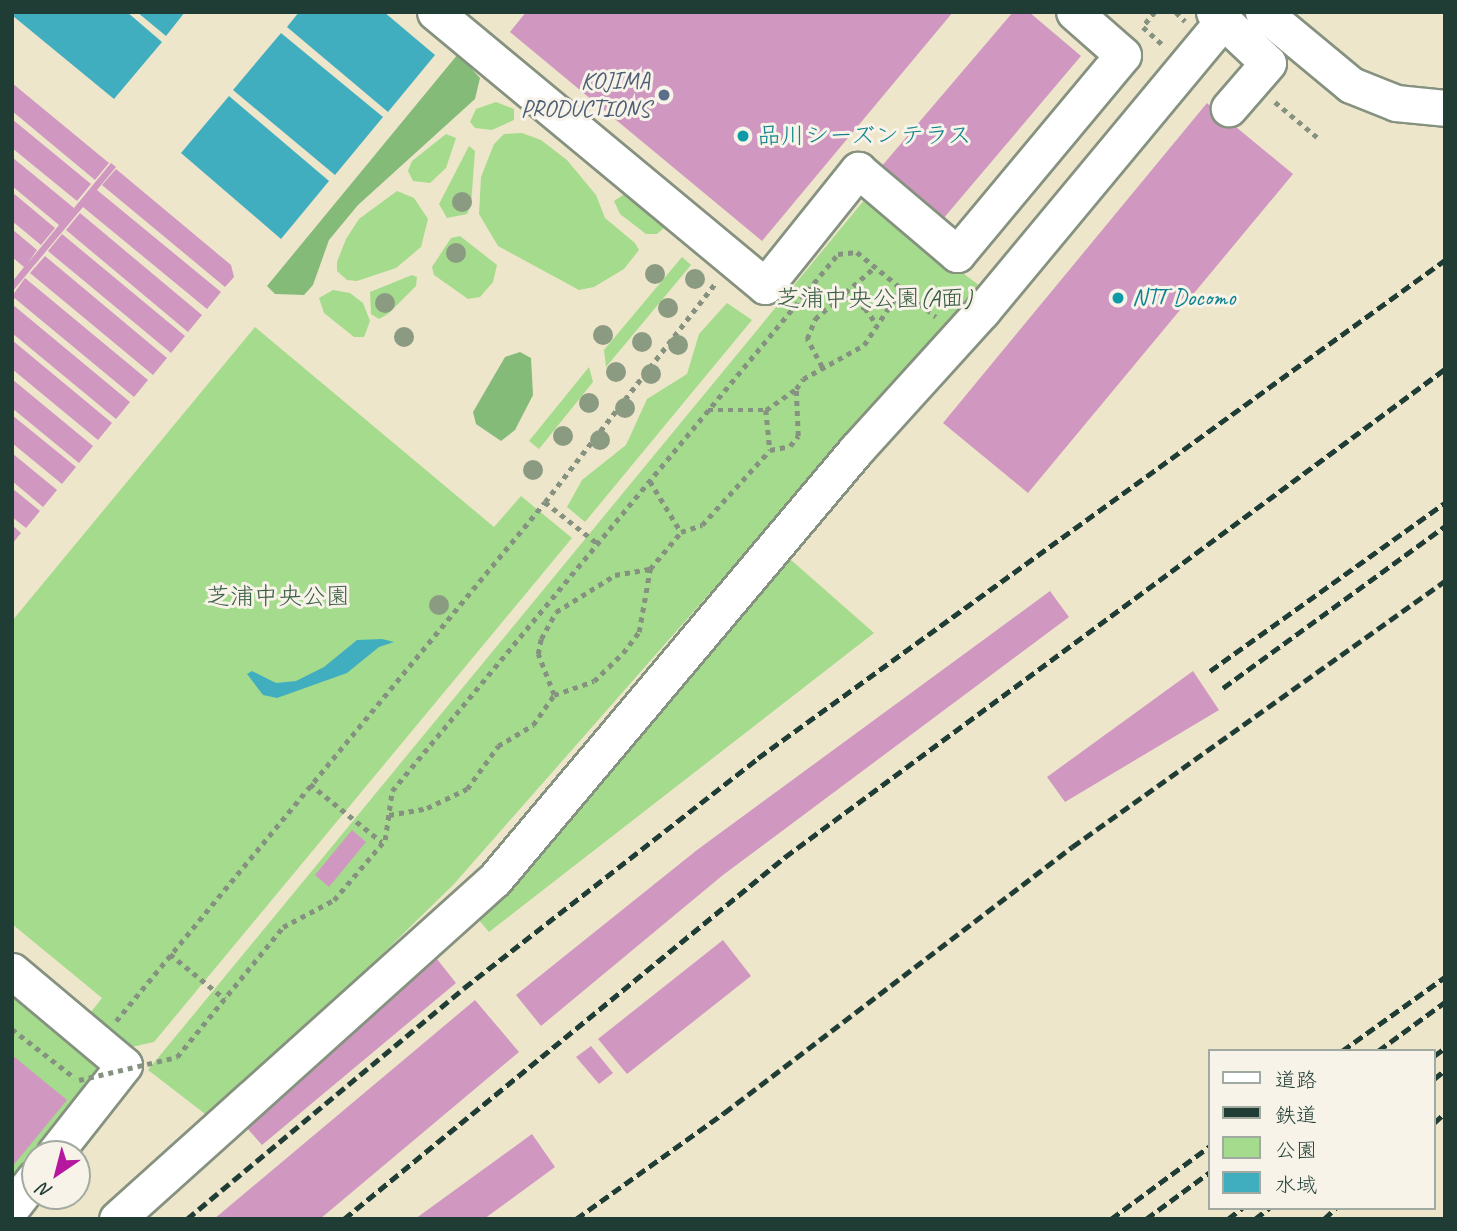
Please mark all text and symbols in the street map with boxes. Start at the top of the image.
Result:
place label: KOJIMA PRODUCTIONS [521,67,650,123]
marker: KOJIMA PRODUCTIONS [656,87,672,103]
place label: 品川シーズンテラス [757,122,973,150]
marker: 品川シーズンテラス [735,128,751,144]
place label: NTT Docomo [1132,284,1235,312]
park label: 芝浦中央公園(A面) [776,285,972,313]
marker: NTT Docomo [1110,290,1126,306]
park label: 芝浦中央公園 [206,583,350,611]
legend [1208,1049,1436,1210]
text: 道路 [1275,1067,1317,1093]
text: 鉄道 [1275,1102,1317,1128]
text: 公園 [1275,1137,1317,1163]
north arrow [21,1140,91,1210]
text: 水域 [1275,1172,1317,1198]
text: N [33,1177,57,1204]

